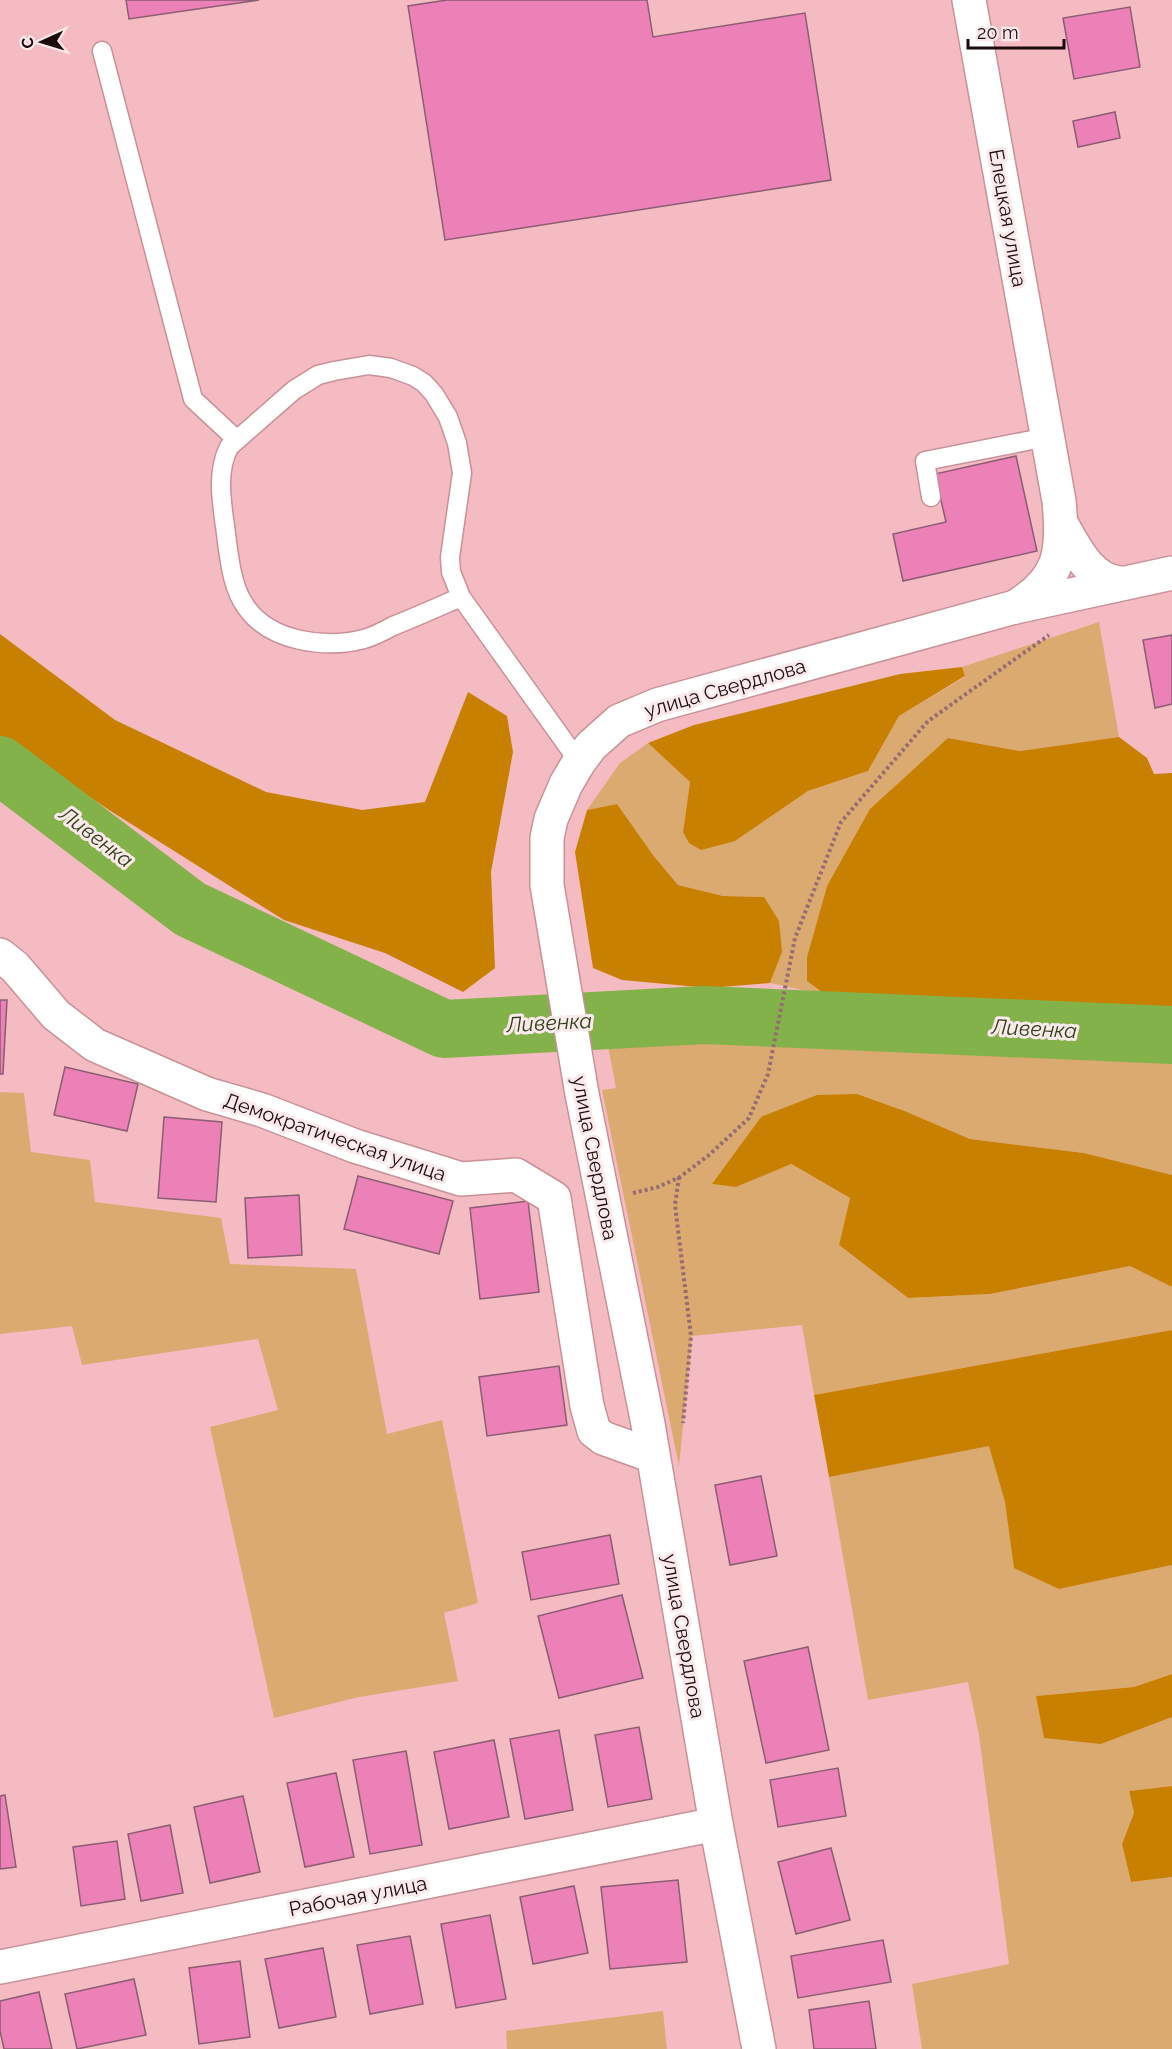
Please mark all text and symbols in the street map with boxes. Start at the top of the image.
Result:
north arrow [12,12,72,72]
scale bar [968,12,1064,50]
text: 20 m [977,22,1019,43]
text: С [18,37,37,49]
street label: Елецкая улица [984,147,1032,289]
street label: улица Свердлова [642,653,808,723]
water label: Ливенка [54,800,138,872]
water label: Ливенка [504,1008,593,1037]
water label: Ливенка [989,1014,1078,1043]
street label: улица Свердлова [567,1074,623,1242]
street label: Демократическая улица [221,1088,449,1186]
street label: улица Свердлова [658,1552,710,1720]
street label: Рабочая улица [287,1871,429,1921]

